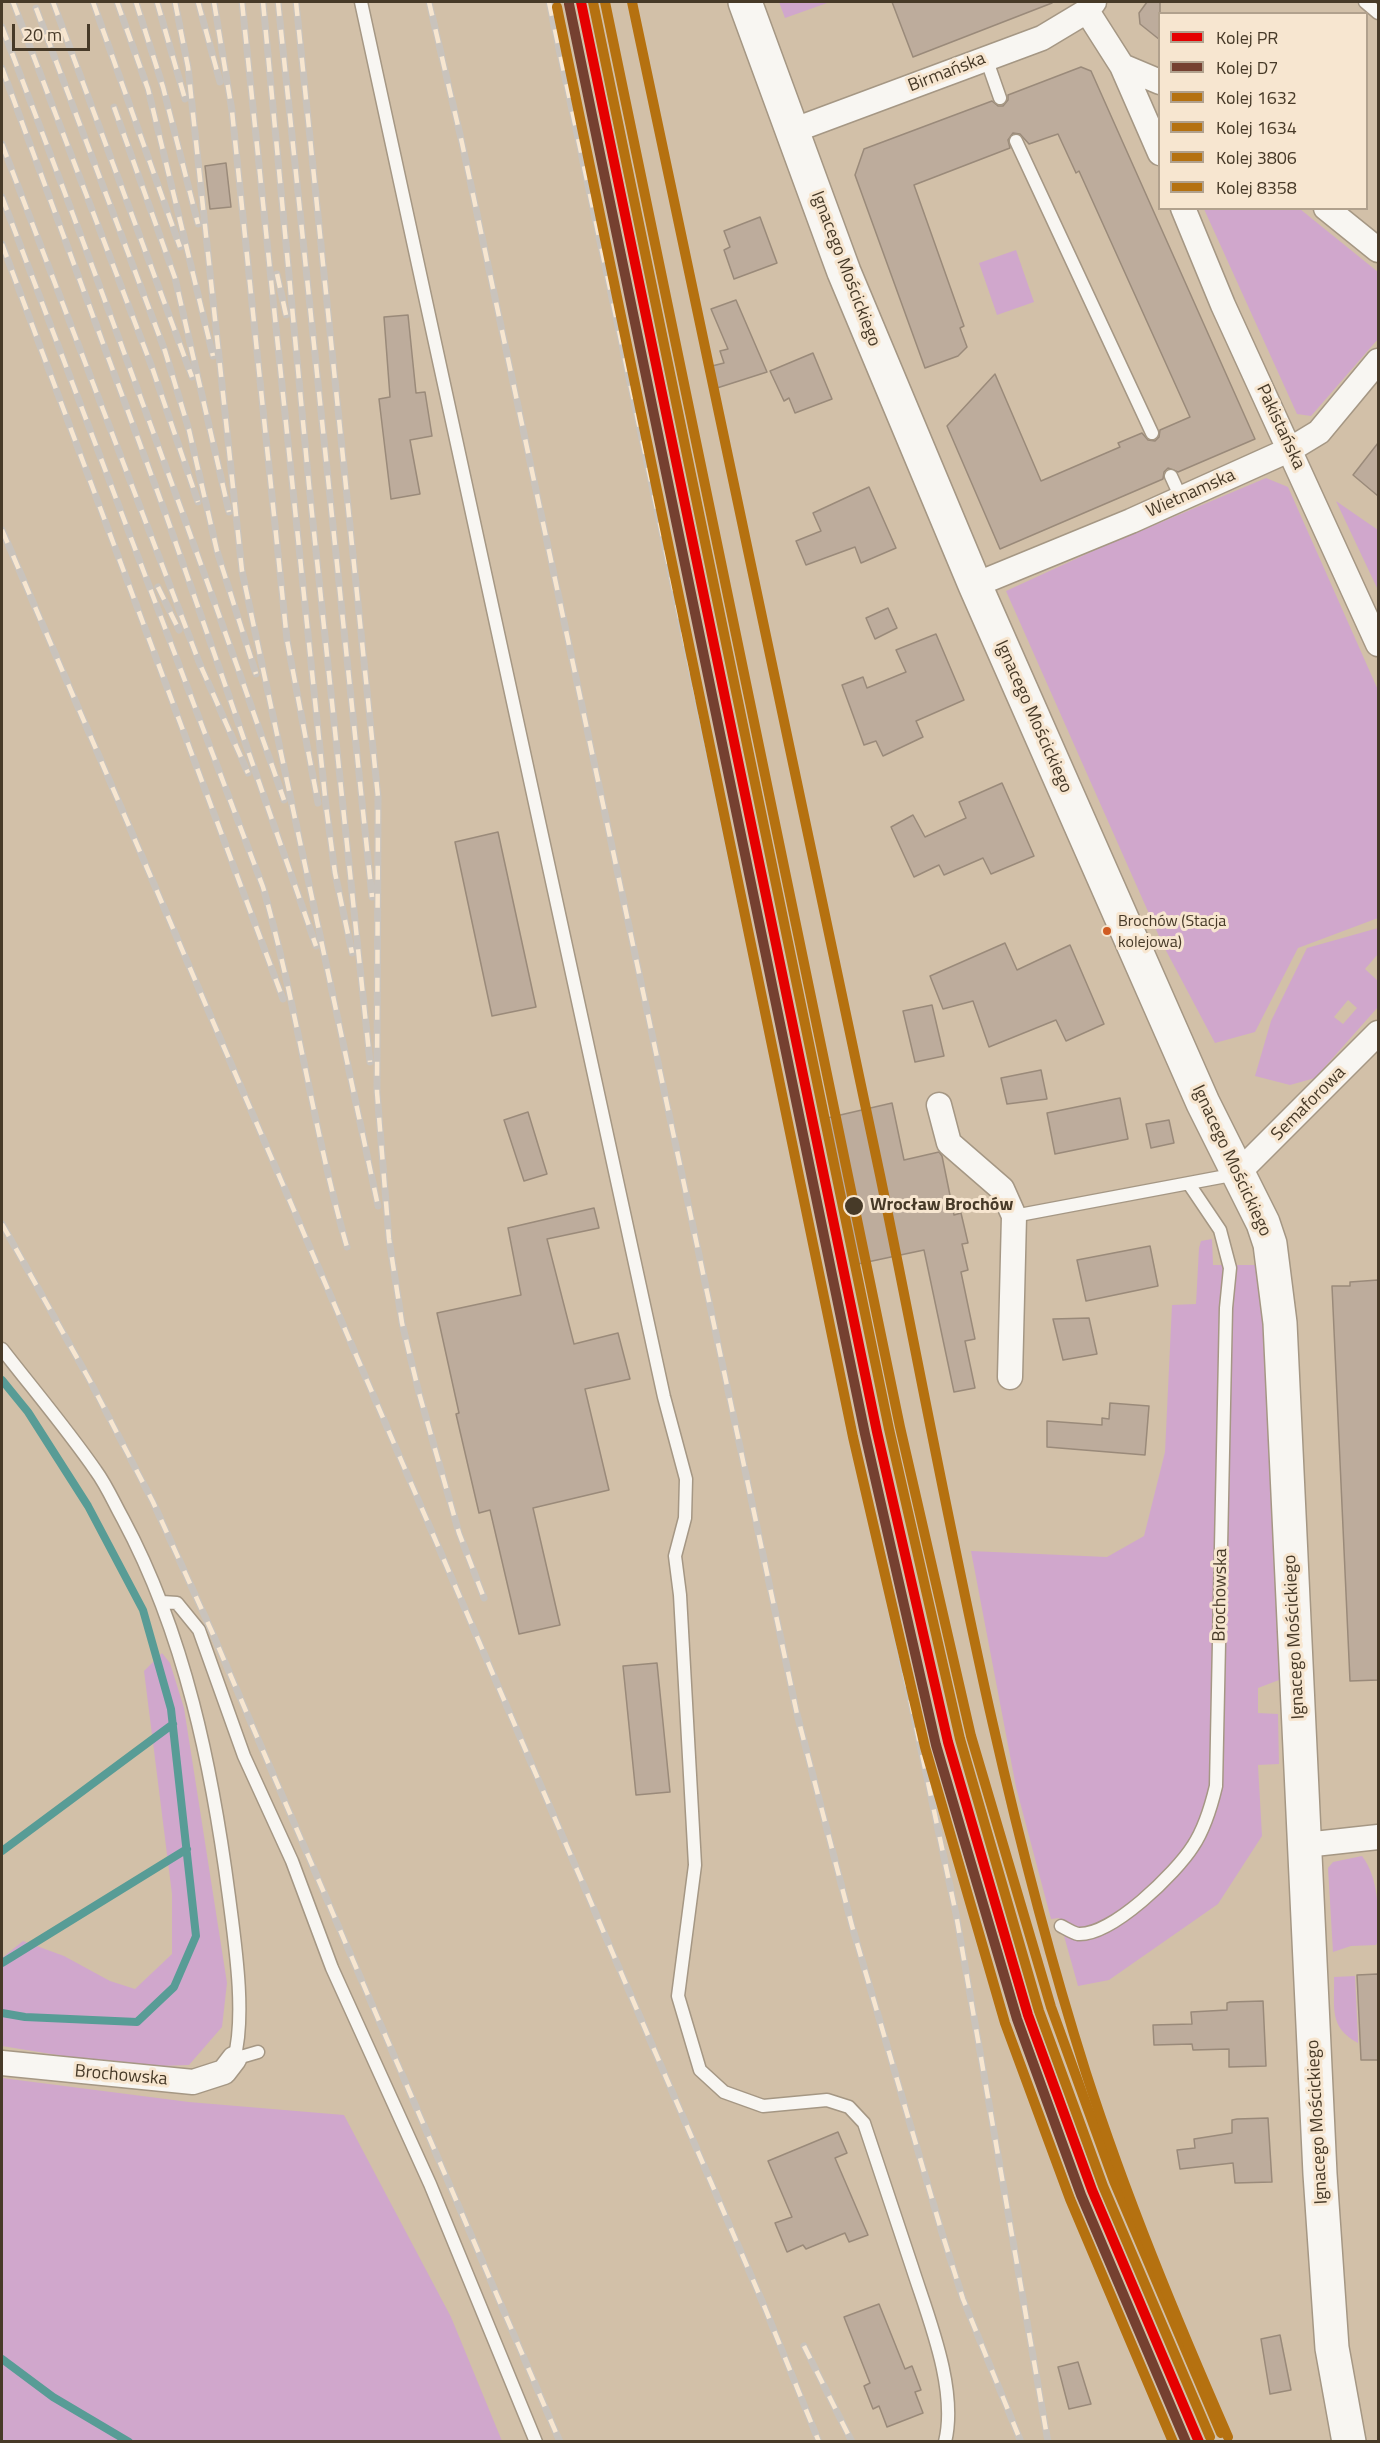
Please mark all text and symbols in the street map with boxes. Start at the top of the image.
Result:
scale bar [15,12,93,50]
legend [1158,12,1368,210]
text: 20 m [23,21,62,48]
text: Kolej PR [1216,24,1278,51]
street label: Birmańska [905,48,989,98]
text: Kolej D7 [1216,54,1278,81]
text: Kolej 1632 [1216,84,1297,111]
text: Kolej 1634 [1216,114,1297,141]
text: Kolej 3806 [1216,144,1297,171]
text: Kolej 8358 [1216,174,1297,201]
street label: Ignacego Mościckiego [805,188,885,350]
street label: Pakistańska [1251,381,1309,473]
street label: Wietnamska [1143,465,1239,523]
street label: Ignacego Mościckiego [990,637,1076,797]
place label: Brochów (Stacja kolejowa) [1118,912,1226,950]
marker: Brochów (Stacja kolejowa) [1101,925,1113,937]
street label: Semaforowa [1267,1062,1351,1146]
street label: Ignacego Mościckiego [1186,1082,1276,1240]
marker: Wrocław Brochów [843,1195,865,1217]
place label: Wrocław Brochów [870,1195,1013,1217]
street label: Brochowska [1209,1548,1233,1642]
street label: Ignacego Mościckiego [1280,1554,1310,1720]
street label: Ignacego Mościckiego [1303,2039,1333,2205]
street label: Brochowska [74,2061,168,2091]

